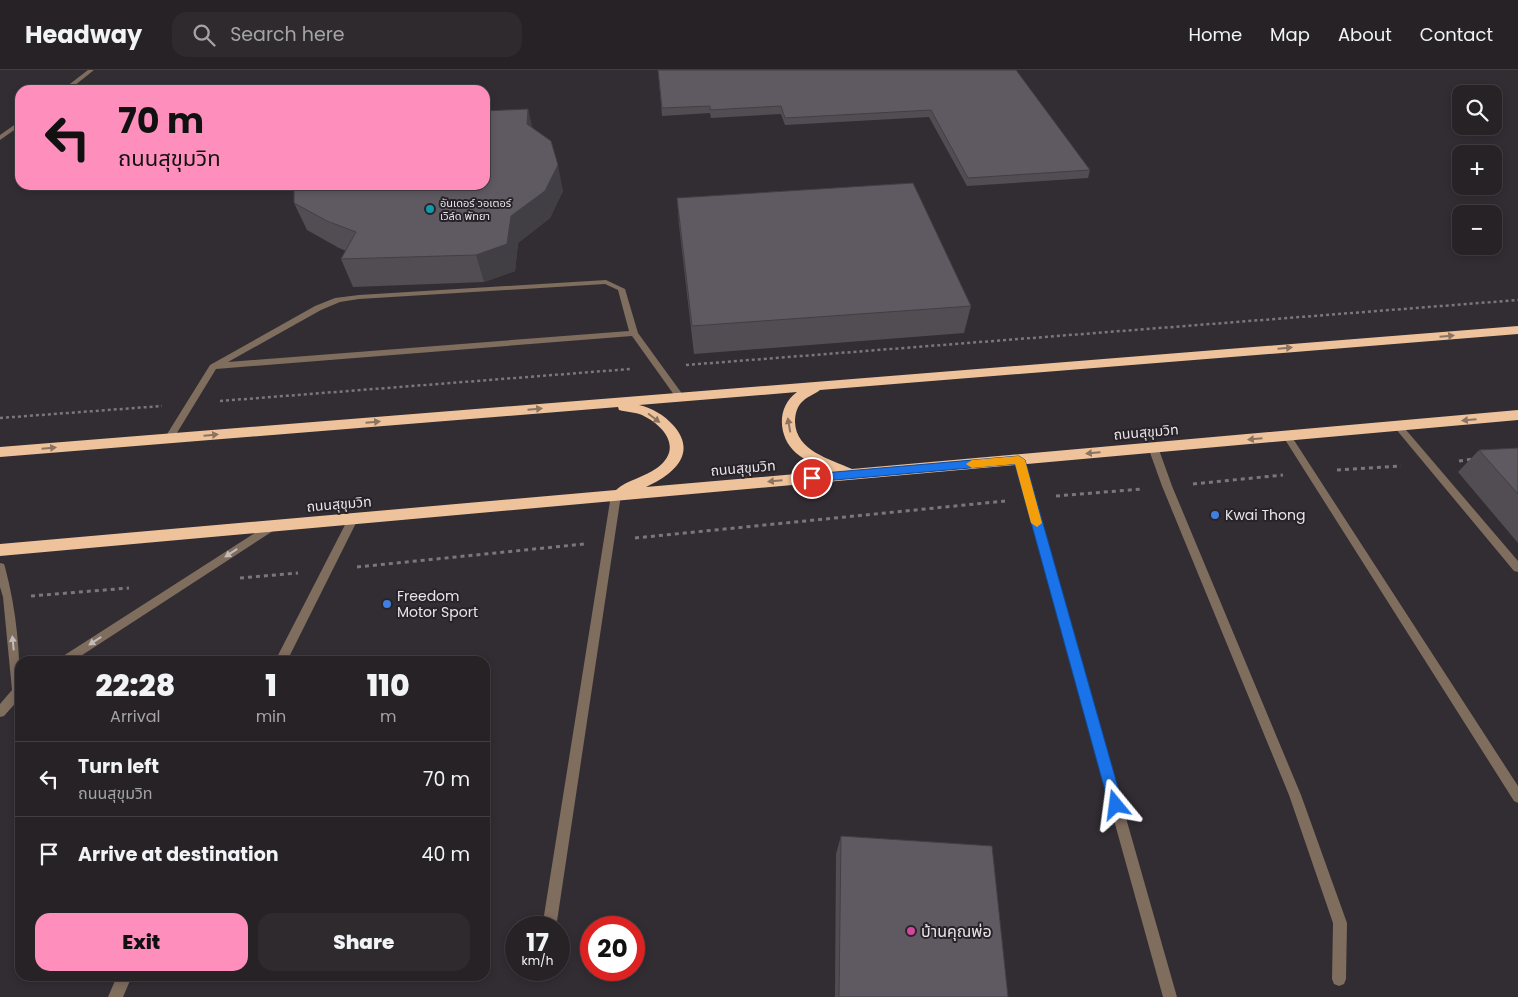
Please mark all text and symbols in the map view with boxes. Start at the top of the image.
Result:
search box [172,12,522,57]
text: Headway [25,18,142,51]
icon: search [190,21,218,49]
text: Search here [230,21,345,48]
text: Home [1188,22,1242,47]
text: Map [1270,22,1310,47]
text: About [1338,22,1392,47]
text: Contact [1420,22,1493,47]
map controls [1452,85,1502,255]
button: search [1452,85,1502,135]
text: 70 m [118,96,204,145]
icon: left [35,105,100,170]
text: ถนนสุขุมวิท [118,143,221,174]
button: + [1452,145,1502,195]
place label: อันเดอร์ วอเตอร์ เวิล์ด พัทยา [440,195,512,224]
marker: อันเดอร์ วอเตอร์ เวิล์ด พัทยา [424,203,436,215]
button: − [1452,205,1502,255]
one-way arrow [1440,331,1456,339]
one-way arrow [1278,344,1294,352]
one-way arrow [527,405,543,413]
one-way arrow [647,412,660,423]
one-way arrow [1461,416,1477,424]
one-way arrow [785,417,793,433]
one-way arrow [365,418,381,426]
street label: ถนนสุขุมวิท [1113,419,1179,445]
one-way arrow [203,431,219,439]
one-way arrow [1247,435,1263,443]
one-way arrow [41,444,57,452]
one-way arrow [1085,449,1101,457]
street label: ถนนสุขุมวิท [710,455,776,481]
pin [791,457,833,499]
icon: arrive [798,464,826,492]
one-way arrow [766,477,782,485]
street label: ถนนสุขุมวิท [306,491,372,517]
place label: Kwai Thong [1225,505,1305,525]
marker: Kwai Thong [1209,509,1221,521]
one-way arrow [224,548,238,557]
place label: Freedom Motor Sport [397,586,478,622]
marker: Freedom Motor Sport [381,598,393,610]
one-way arrow [8,635,16,651]
one-way arrow [88,636,101,646]
text: 22:28 [95,664,175,707]
text: 1 [265,664,277,707]
text: 110 [367,664,410,707]
text: Arrival [110,705,161,728]
text: min [256,705,286,728]
text: m [380,705,396,728]
text: Turn left [78,753,159,780]
icon: left [35,765,63,793]
text: 70 m [423,766,470,793]
position arrow [1089,778,1141,830]
text: ถนนสุขุมวิท [78,782,153,805]
icon: arrive [35,840,63,868]
text: Arrive at destination [78,841,279,868]
text: 40 m [421,841,470,868]
button: Exit [35,913,248,971]
button: Share [258,913,470,971]
speed limit sign: 20 [580,916,645,981]
place label: บ้านคุณพ่อ [921,920,992,943]
text: 17 [526,925,549,960]
marker: บ้านคุณพ่อ [905,925,917,937]
text: km/h [522,952,553,969]

